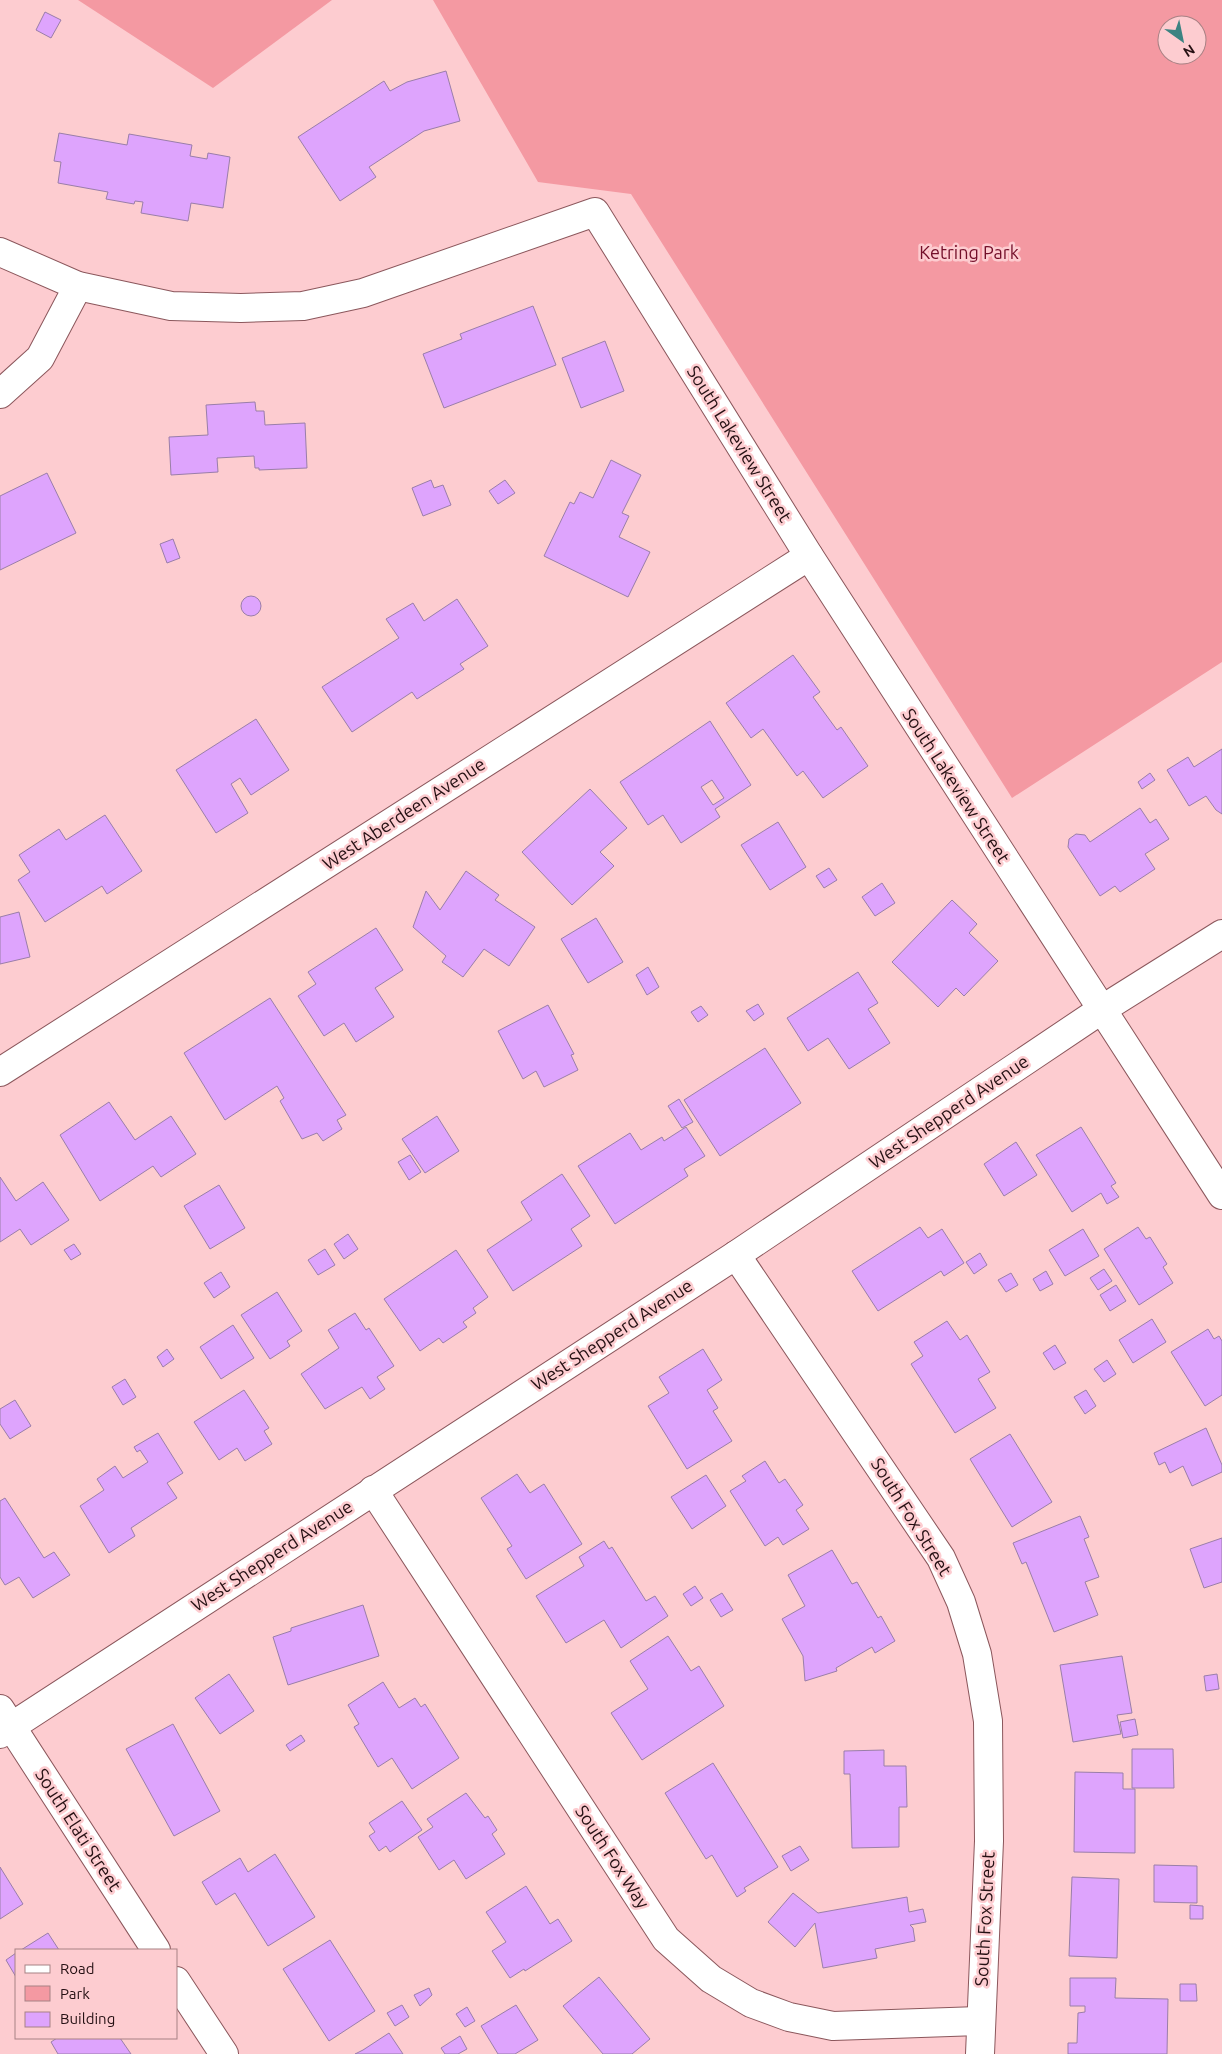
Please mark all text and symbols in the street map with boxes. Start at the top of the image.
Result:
north arrow [1157,15,1207,65]
text: N [1180,41,1198,60]
park label: Ketring Park [919,242,1019,262]
street label: South Lakeview Street [684,362,796,525]
street label: South Lakeview Street [899,704,1014,867]
street label: West Aberdeen Avenue [318,753,488,873]
street label: West Shepperd Avenue [865,1050,1032,1172]
street label: West Shepperd Avenue [527,1275,696,1394]
street label: South Fox Street [868,1454,956,1579]
street label: West Shepperd Avenue [187,1496,356,1615]
street label: South Elati Street [32,1765,126,1894]
street label: South Fox Way [572,1801,654,1912]
street label: South Fox Street [970,1851,998,1987]
legend [15,1949,178,2039]
text: Road [60,1960,95,1977]
text: Park [60,1985,90,2002]
text: Building [60,2010,115,2027]

